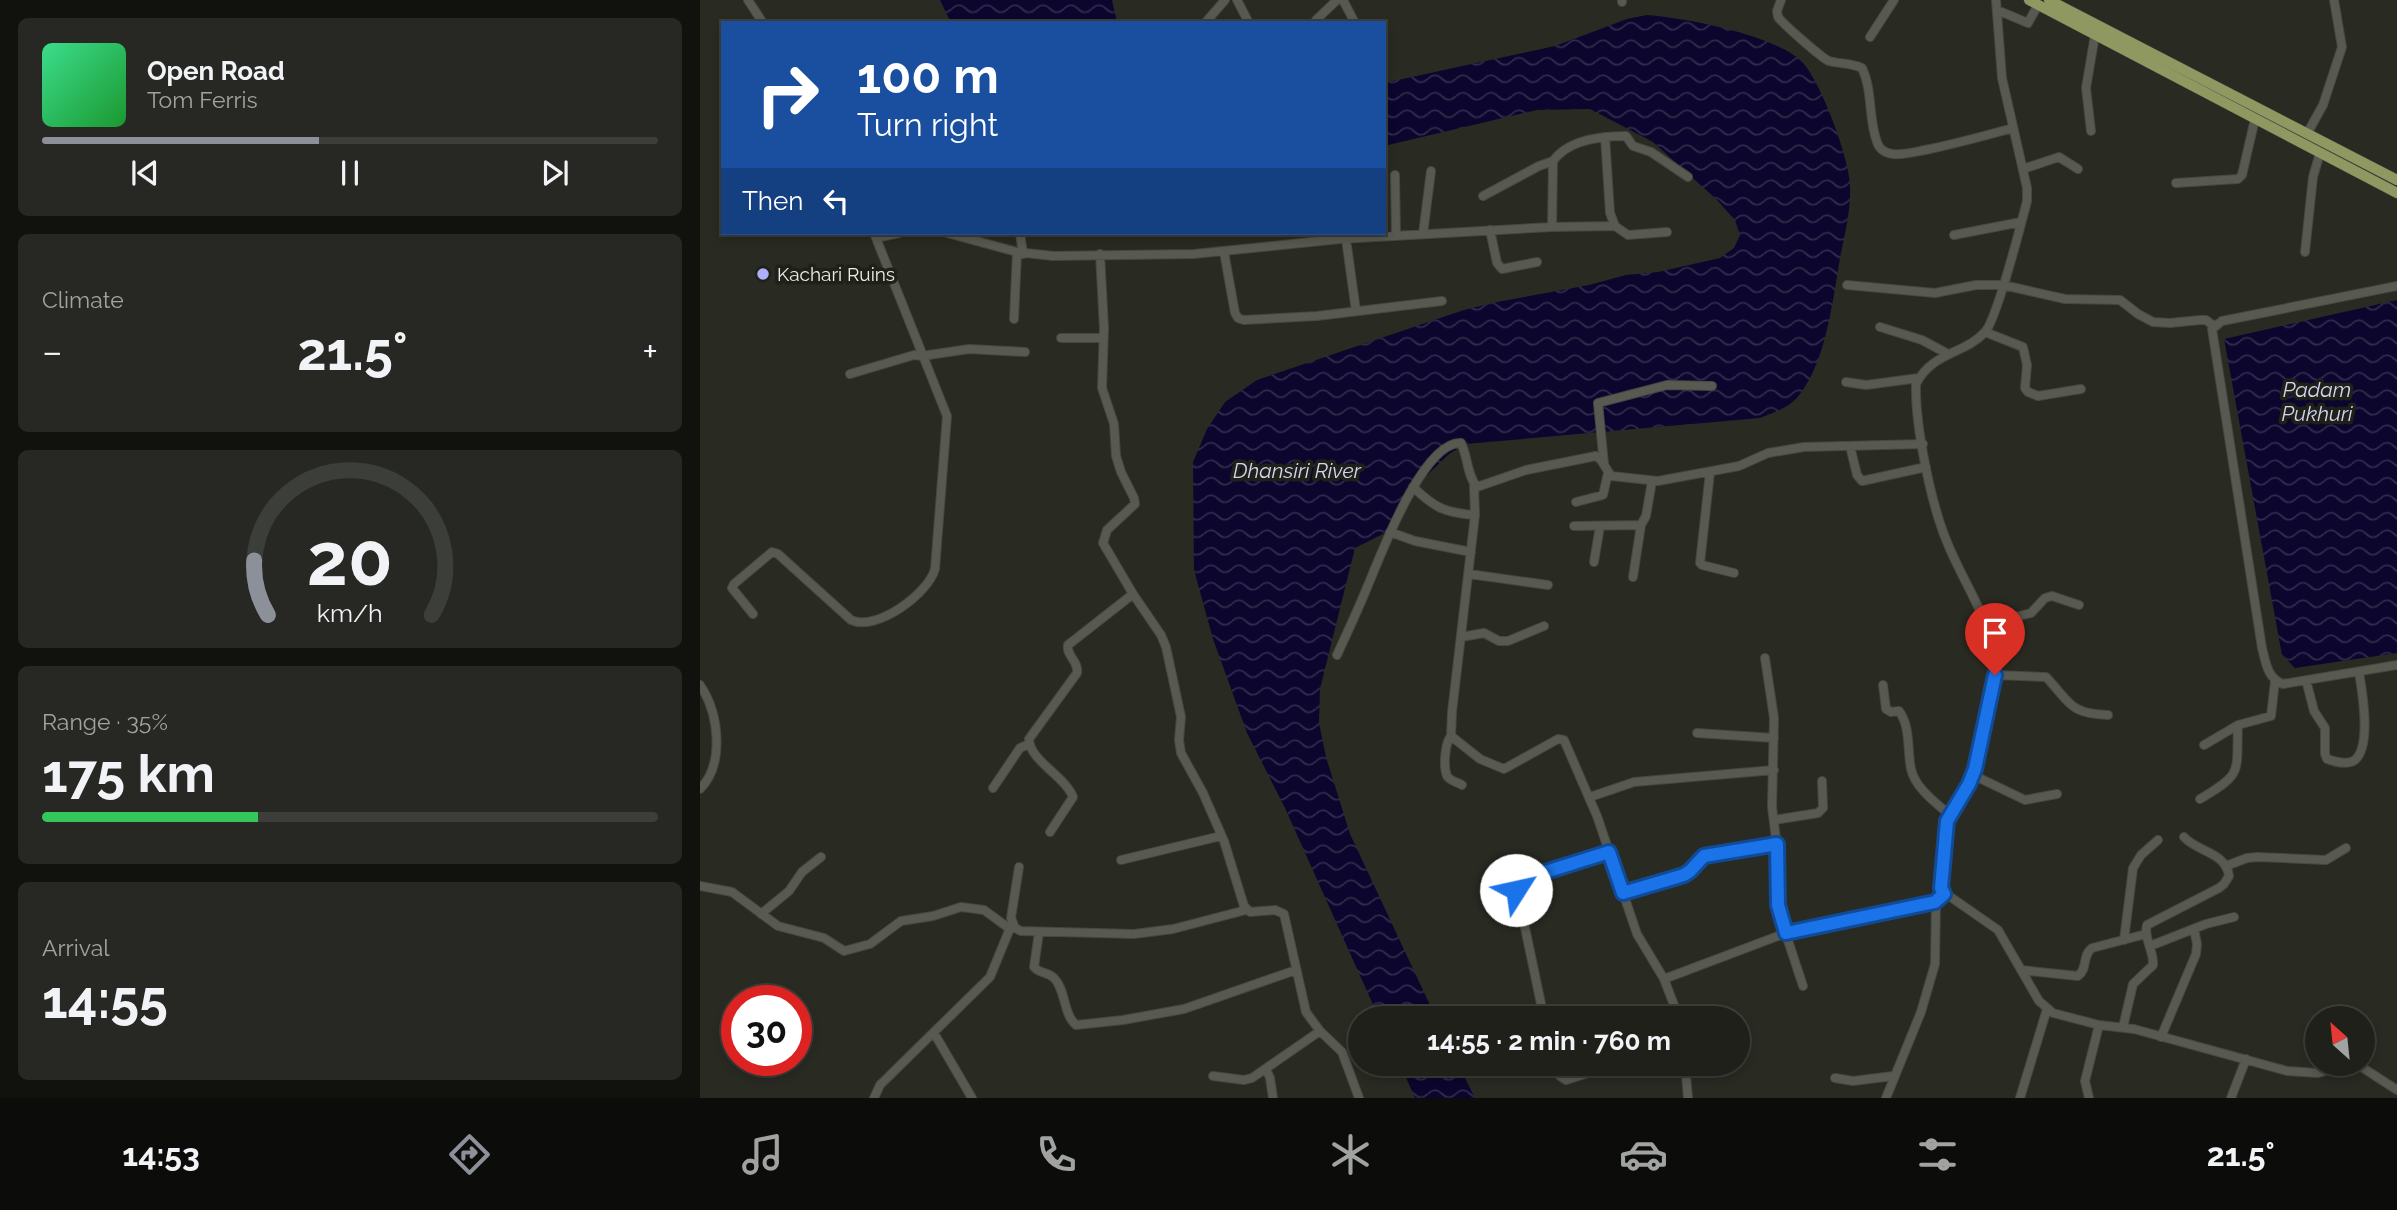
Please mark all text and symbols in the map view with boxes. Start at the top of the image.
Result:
text: 100 m [857,47,999,104]
icon: right [742,49,833,140]
text: Open Road [147,56,285,86]
text: Tom Ferris [147,86,258,113]
text: Turn right [857,106,998,143]
icon: previous [126,154,164,192]
icon: pause [331,154,369,192]
icon: next [536,154,574,192]
icon: left [817,182,855,220]
text: Then [742,186,803,216]
place label: Kachari Ruins [777,263,895,285]
marker: Kachari Ruins [755,266,771,282]
text: Climate [42,286,124,313]
text: 21.5° [297,321,408,382]
text: − [42,329,62,374]
text: + [642,329,658,374]
water label: Padam Pukhuri [2281,377,2353,426]
water label: Dhansiri River [1233,458,1362,483]
text: 20 [307,517,393,602]
text: km/h [317,598,383,628]
pin [1965,603,2025,675]
icon: arrive [1976,614,2014,652]
text: Range · 35% [42,708,168,735]
text: 175 km [42,743,215,804]
position arrow [1479,853,1553,927]
text: Arrival [42,934,109,961]
text: 14:55 [42,969,168,1030]
speed limit sign: 30 [721,985,812,1076]
north arrow [2305,1006,2375,1076]
map controls [2305,1006,2375,1076]
text: 14:55 · 2 min · 760 m [1427,1026,1671,1056]
icon: directions [445,1130,494,1179]
icon: music [738,1130,787,1179]
icon: phone [1032,1130,1081,1179]
icon: climate [1326,1130,1375,1179]
icon: car [1619,1130,1668,1179]
icon: filters [1913,1130,1962,1179]
text: 14:53 [122,1136,200,1173]
text: 21.5° [2207,1136,2275,1173]

